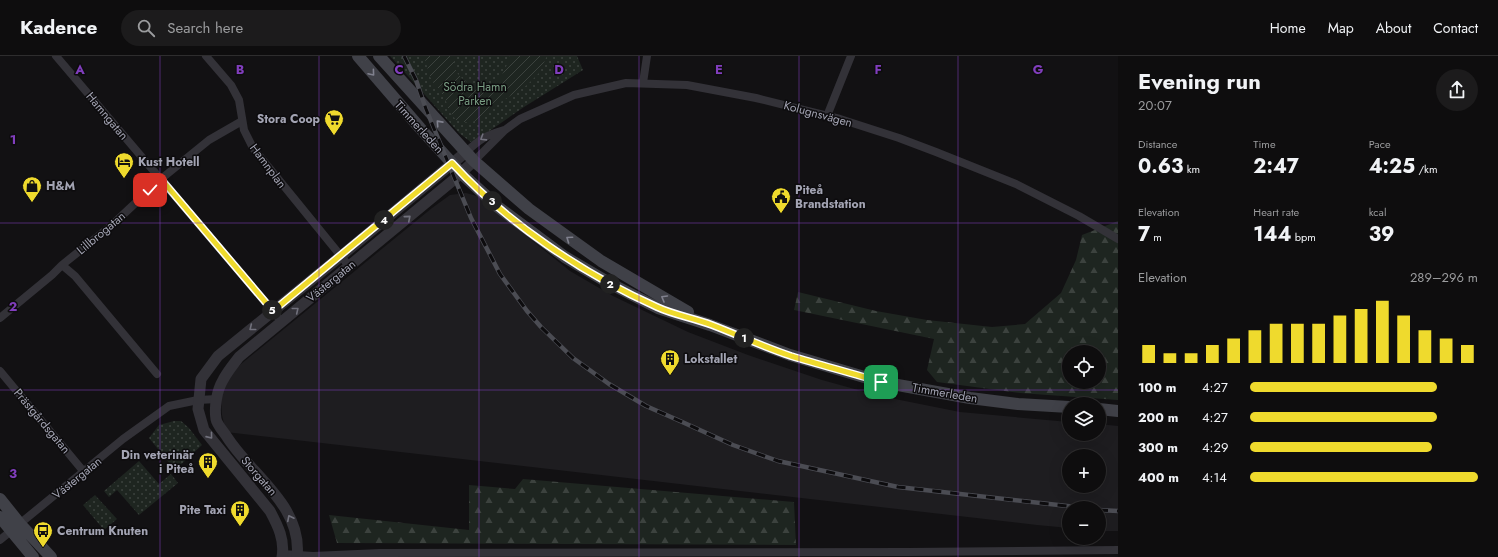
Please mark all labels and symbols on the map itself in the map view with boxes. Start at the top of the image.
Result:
text: A [74,60,85,79]
text: B [236,60,245,79]
text: C [394,60,404,79]
text: D [554,60,564,79]
text: E [715,60,723,79]
text: F [874,60,882,79]
text: G [1033,60,1044,79]
one-way arrow [368,68,375,76]
park label: Södra Hamn Parken [443,78,507,110]
street label: Hamngatan [82,88,132,144]
street label: Timmerleden [390,96,448,158]
street label: Kolugnsvägen [782,96,854,132]
supermarket icon: Stora Coop [323,108,345,136]
place label: Stora Coop [257,110,321,128]
one-way arrow [437,121,444,128]
text: 1 [10,130,16,149]
one-way arrow [481,133,488,140]
street label: Hamnplan [245,140,291,192]
hotel icon: Kust Hotell [113,151,135,179]
place label: Kust Hotell [138,153,200,171]
pin [133,173,167,207]
shop icon: H&M [21,175,43,203]
place label: H&M [46,177,75,195]
place label: Piteå Brandstation [795,181,866,213]
public building icon: Piteå Brandstation [770,186,792,214]
pin: 3 [482,191,502,211]
street label: Lillbrogatan [73,207,129,259]
pin: 4 [374,210,394,230]
one-way arrow [403,216,410,223]
one-way arrow [566,237,573,244]
street label: Västergatan [302,255,360,307]
pin: 2 [600,274,620,294]
one-way arrow [661,296,668,303]
text: 2 [9,297,17,316]
pin: 5 [262,300,282,320]
one-way arrow [292,307,299,314]
one-way arrow [249,324,256,331]
pin: 1 [734,328,754,348]
building icon: Lokstallet [659,348,681,376]
place label: Lokstallet [684,350,737,368]
pin [864,365,898,399]
street label: Timmerleden [911,378,979,408]
street label: Prästgårdsgatan [9,385,75,457]
one-way arrow [205,432,212,439]
place label: Din veterinär i Piteå [121,446,194,478]
building icon: Din veterinär i Piteå [197,451,219,479]
street label: Västergatan [48,452,106,504]
street label: Storgatan [237,452,281,500]
text: 3 [9,464,17,483]
building icon: Pite Taxi [229,499,251,527]
place label: Pite Taxi [179,501,226,519]
one-way arrow [287,515,295,522]
bus stop icon: Centrum Knuten [32,520,54,548]
place label: Centrum Knuten [57,522,148,540]

